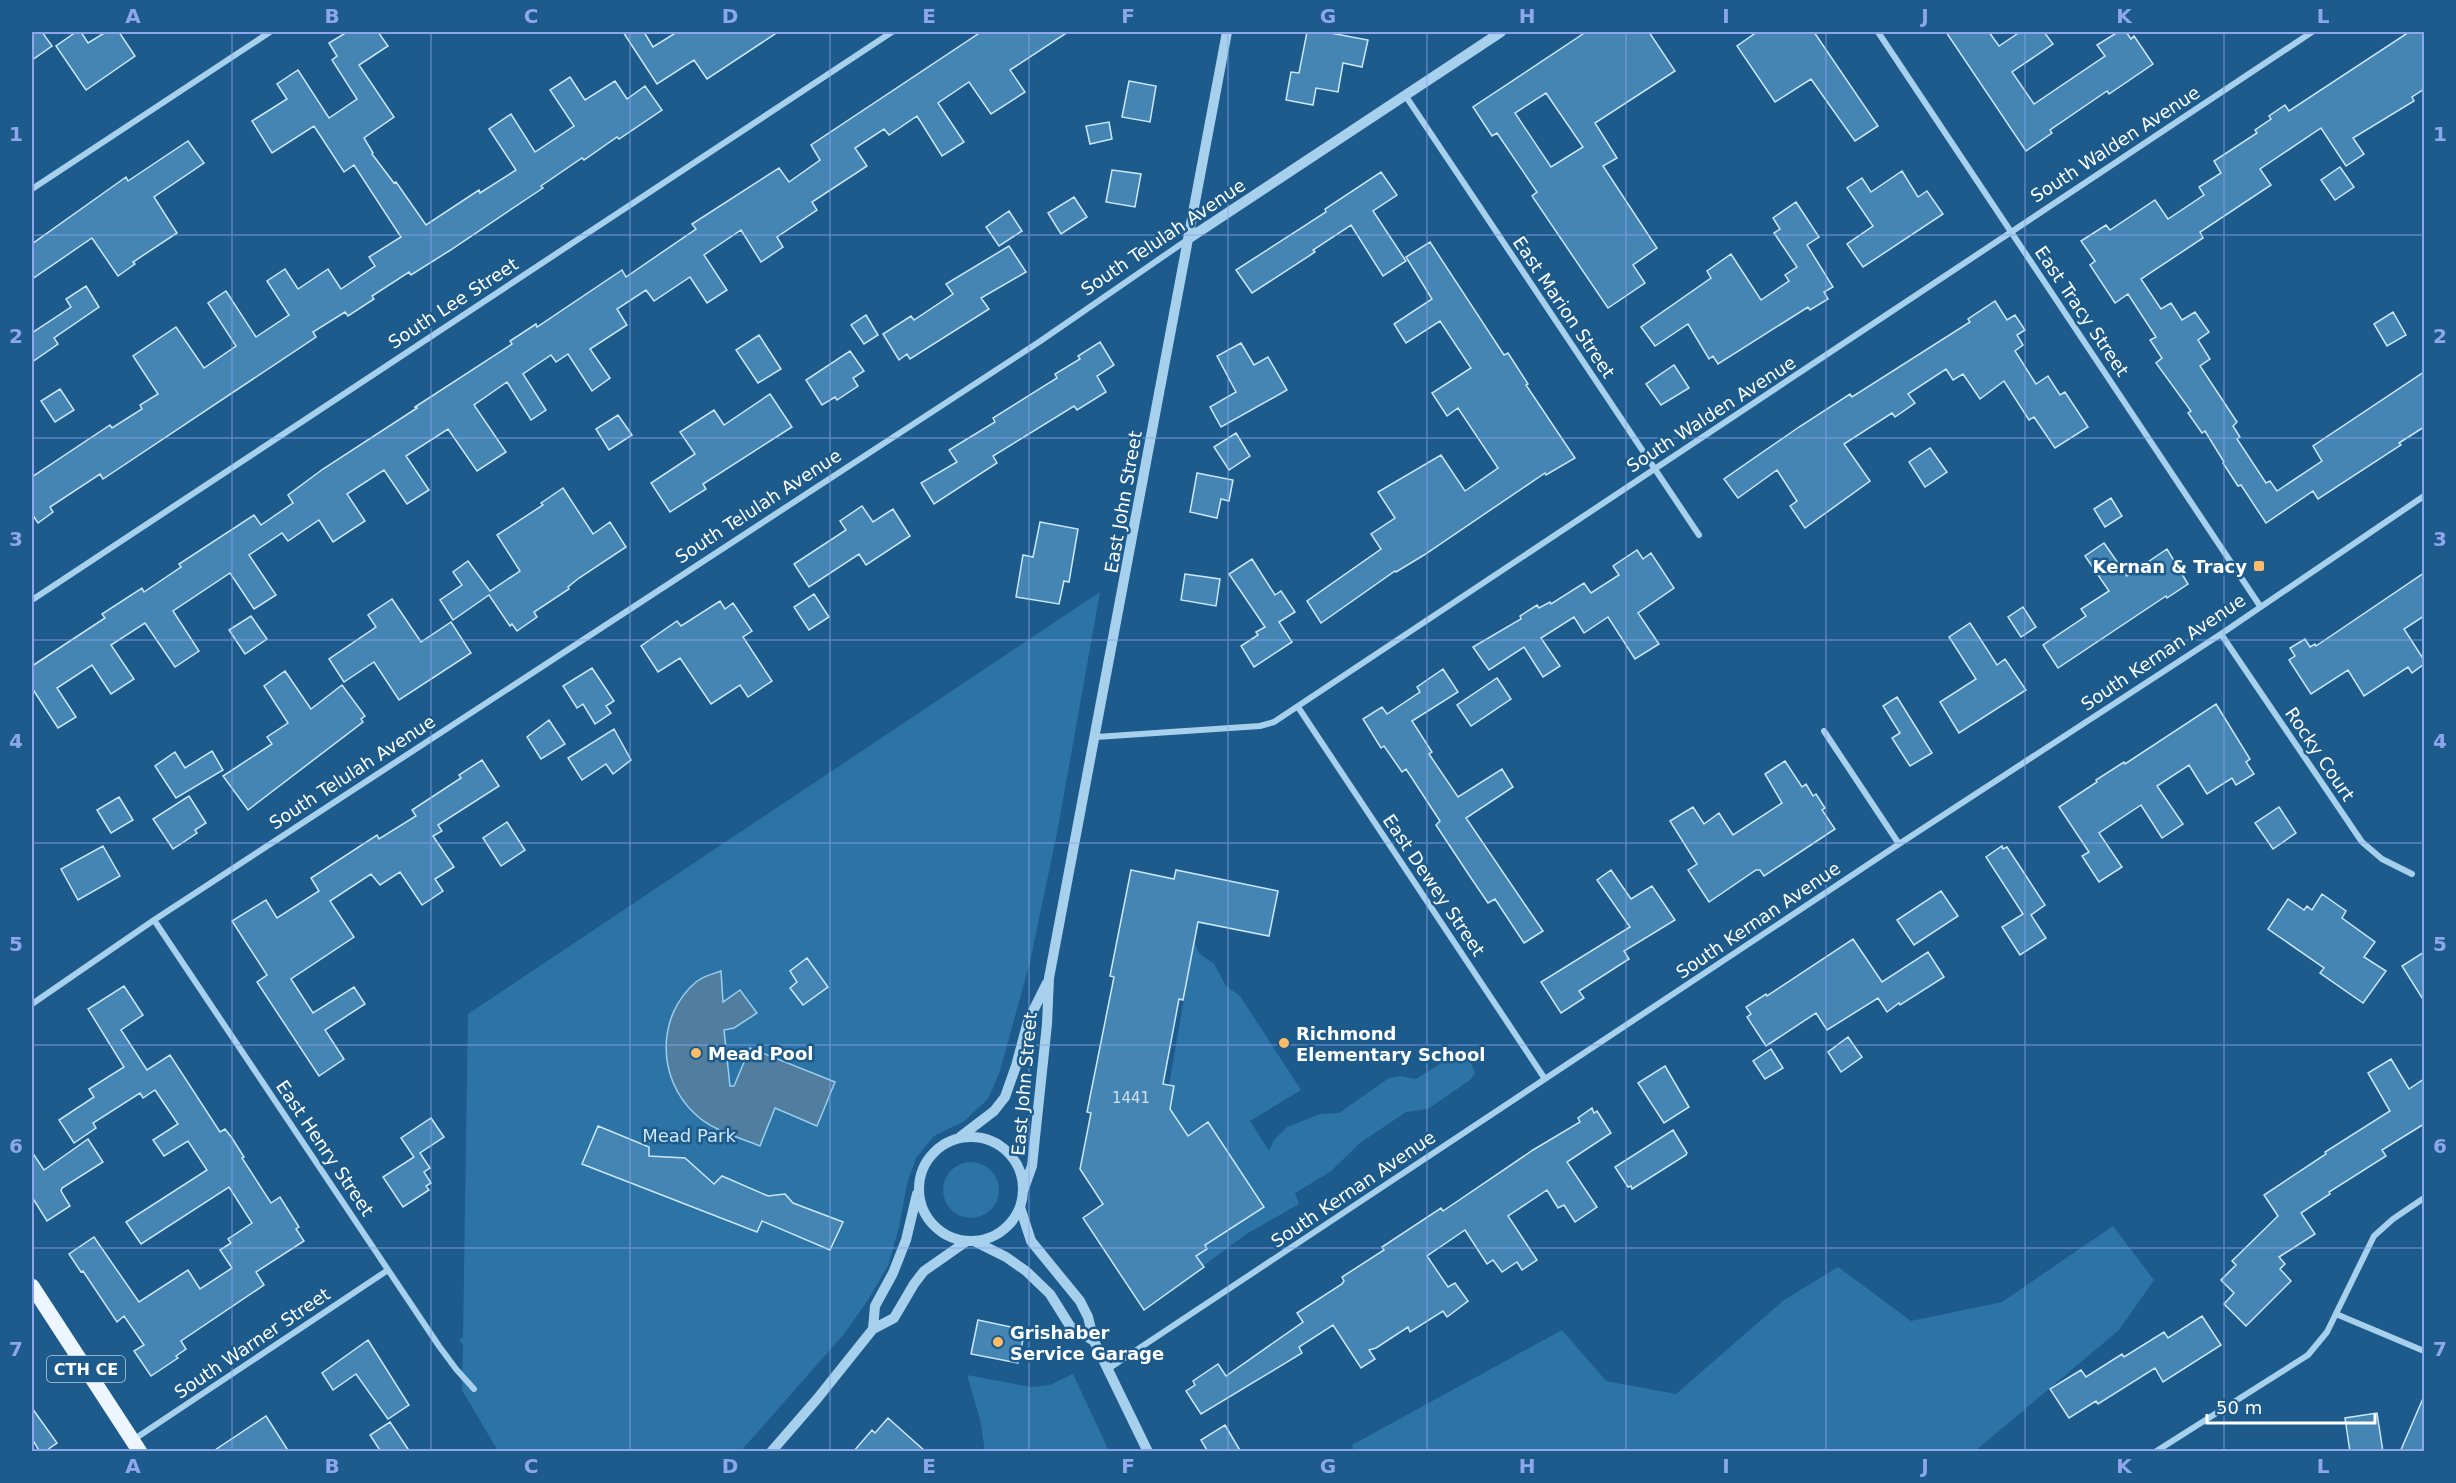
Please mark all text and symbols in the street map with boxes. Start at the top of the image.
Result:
text: A [125,4,141,28]
text: B [324,4,340,28]
text: C [524,4,538,28]
text: D [722,4,738,28]
text: E [922,4,936,28]
text: F [1121,4,1135,28]
text: G [1320,4,1336,28]
text: H [1519,4,1535,28]
text: I [1722,4,1730,28]
text: J [1919,4,1929,28]
text: K [2116,4,2133,28]
text: L [2317,4,2330,28]
street label: South Walden Avenue [2027,81,2203,207]
text: 1 [9,122,23,146]
text: 1 [2433,122,2447,146]
street label: South Telulah Avenue [1077,174,1249,300]
street label: East Marion Street [1509,232,1619,382]
street label: East Tracy Street [2031,242,2133,380]
street label: South Lee Street [384,253,522,353]
text: 2 [9,324,23,348]
text: 2 [2433,324,2447,348]
street label: South Walden Avenue [1623,351,1799,477]
street label: East John Street [1100,429,1146,575]
street label: South Telulah Avenue [671,445,845,567]
text: 3 [9,527,23,551]
text: 3 [2433,527,2447,551]
place label: Kernan & Tracy [2093,556,2247,577]
marker: Kernan & Tracy [2252,559,2266,573]
street label: South Kernan Avenue [2077,589,2249,715]
street label: Rocky Court [2281,703,2359,805]
street label: South Telulah Avenue [265,711,439,833]
text: 4 [9,729,23,753]
text: 4 [2433,729,2447,753]
street label: East Dewey Street [1379,810,1489,960]
street label: South Kernan Avenue [1672,857,1844,983]
text: 5 [9,932,23,956]
text: 5 [2433,932,2447,956]
street label: East John Street [1007,1011,1041,1157]
place label: Richmond Elementary School [1296,1023,1485,1065]
marker: Richmond Elementary School [1277,1036,1291,1050]
place label: Mead Pool [708,1043,814,1064]
marker: Mead Pool [689,1046,703,1060]
street label: East Henry Street [272,1076,378,1220]
house number: 1441 [1112,1089,1150,1107]
park label: Mead Park [642,1125,736,1146]
street label: South Kernan Avenue [1267,1126,1439,1252]
text: 6 [9,1134,23,1158]
text: 6 [2433,1134,2447,1158]
street label: South Warner Street [170,1283,334,1403]
place label: Grishaber Service Garage [1010,1322,1164,1364]
marker: Grishaber Service Garage [991,1335,1005,1349]
text: 7 [9,1337,23,1361]
text: 7 [2433,1337,2447,1361]
road number: CTH CE [47,1356,125,1382]
scale bar [2207,1387,2375,1425]
text: 50 m [2216,1397,2262,1418]
text: A [125,1454,141,1478]
text: B [324,1454,340,1478]
text: C [524,1454,538,1478]
text: D [722,1454,738,1478]
text: E [922,1454,936,1478]
text: F [1121,1454,1135,1478]
text: G [1320,1454,1336,1478]
text: H [1519,1454,1535,1478]
text: I [1722,1454,1730,1478]
text: J [1919,1454,1929,1478]
text: K [2116,1454,2133,1478]
text: L [2317,1454,2330,1478]

